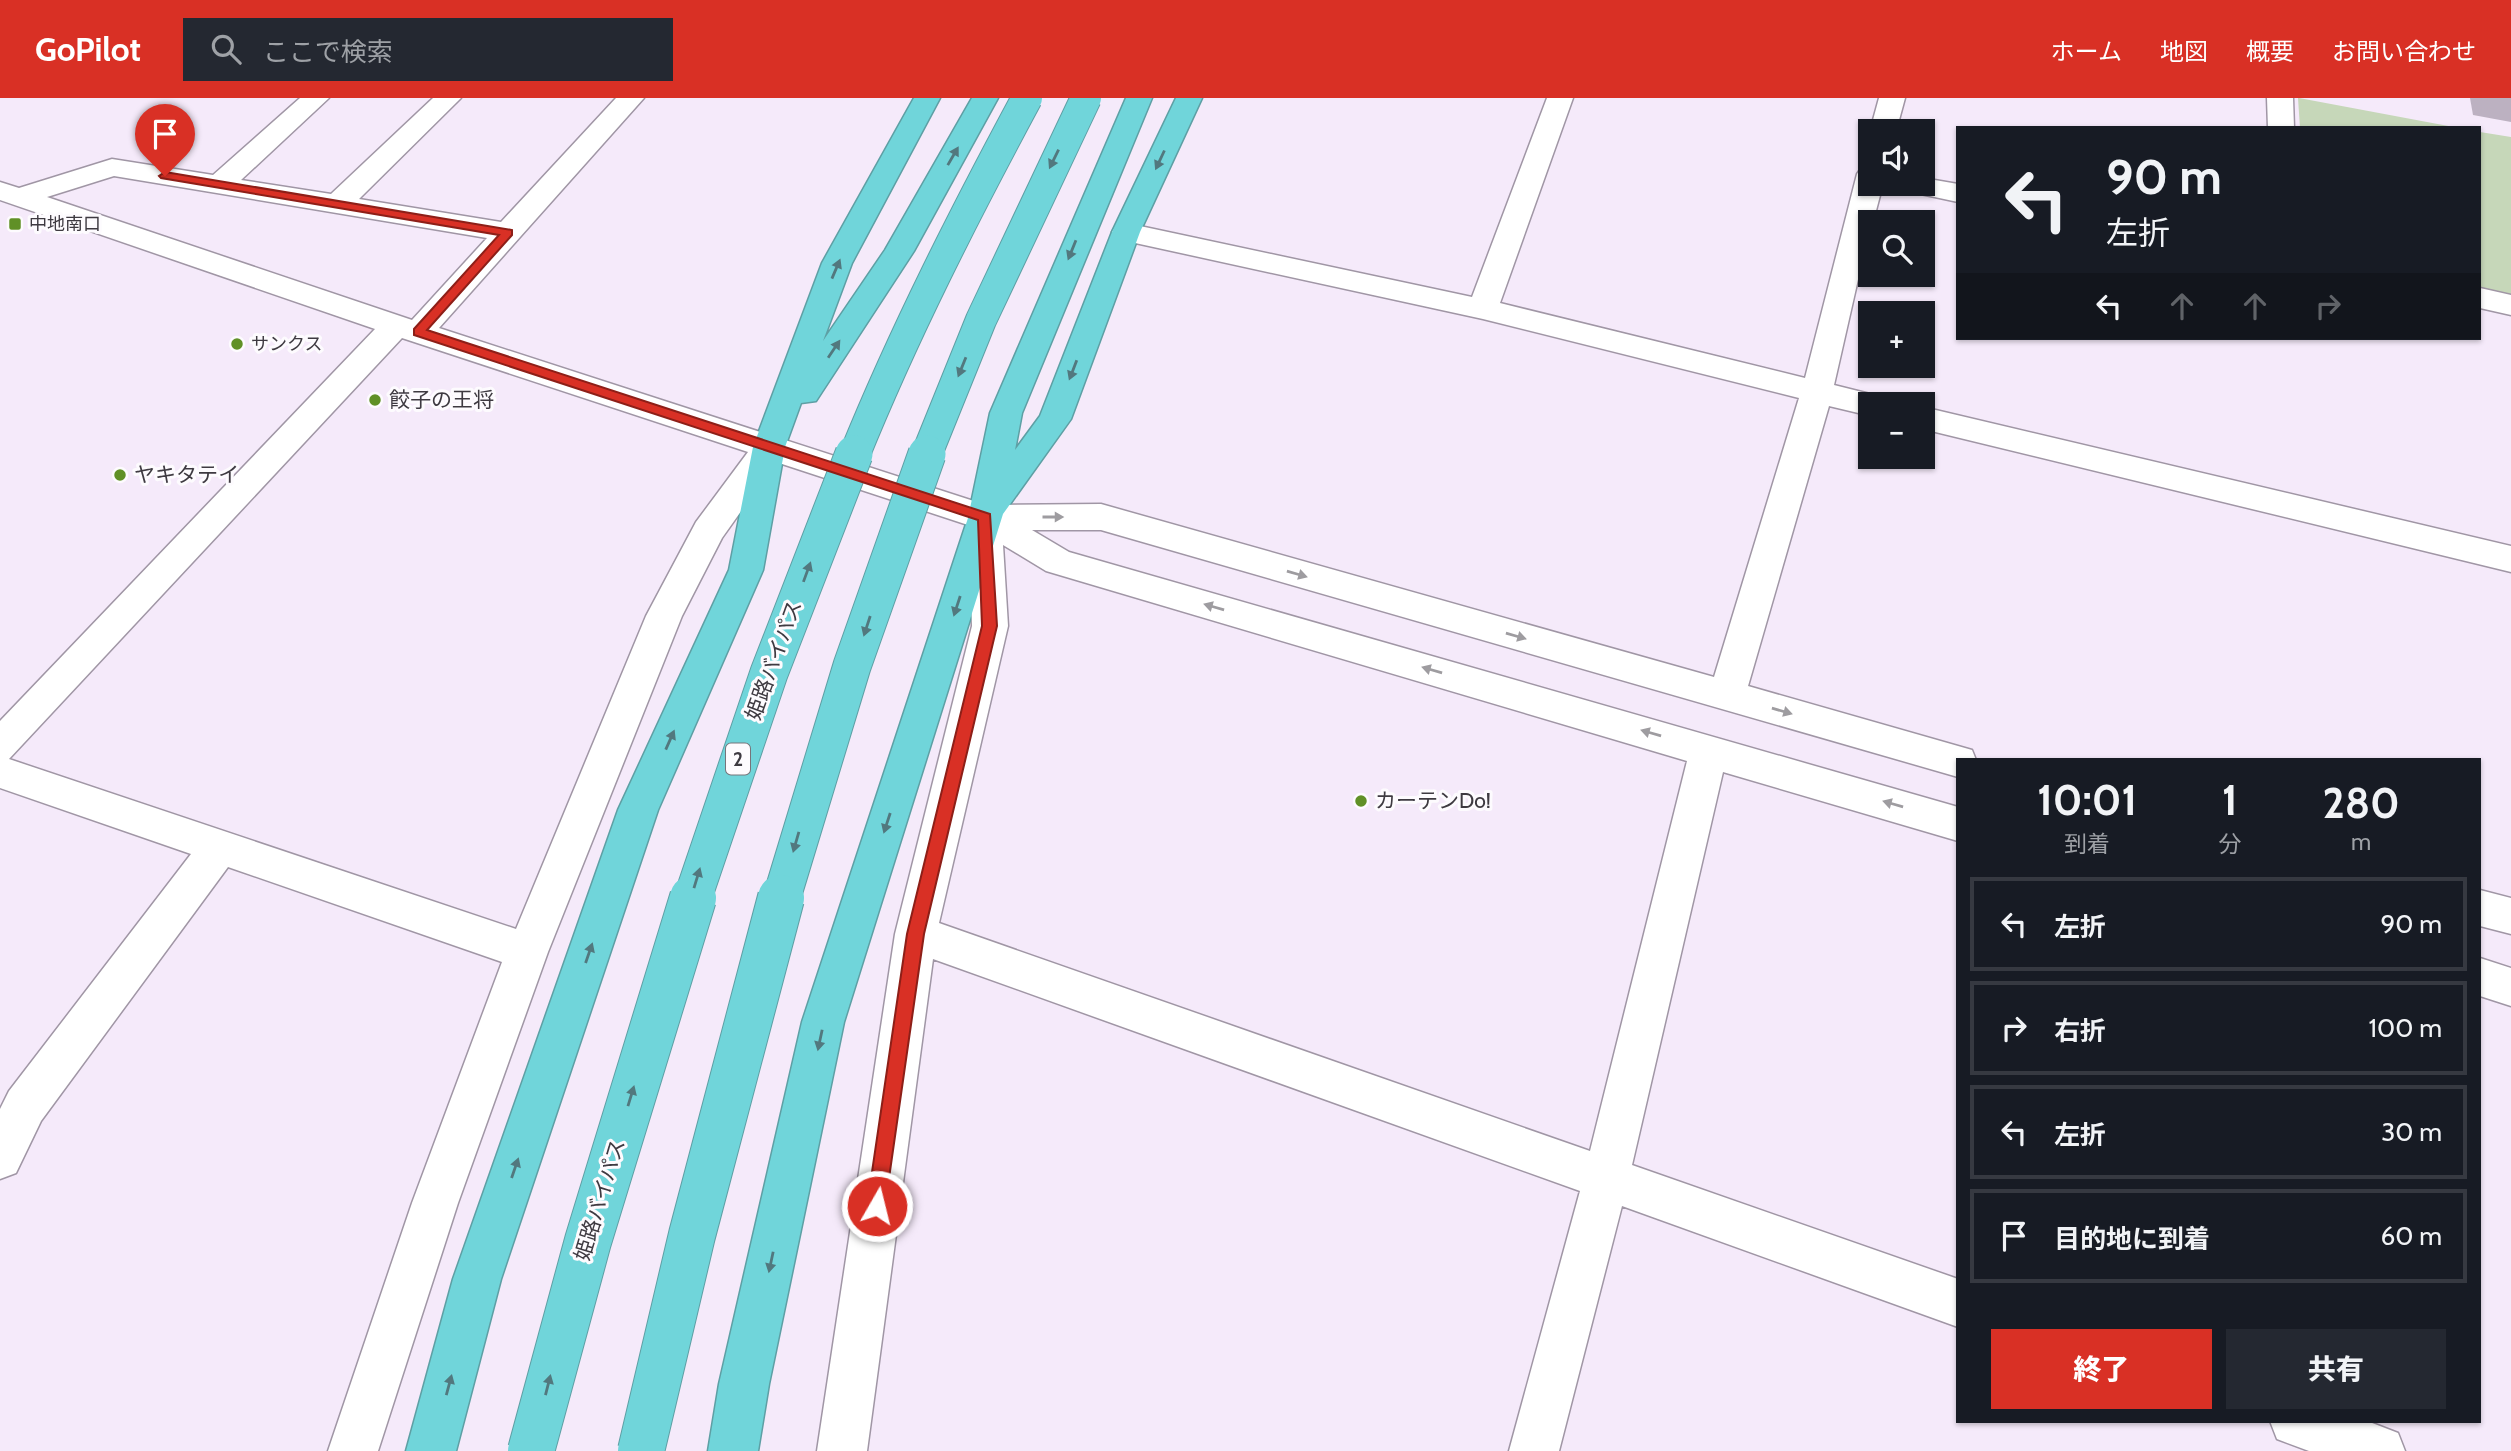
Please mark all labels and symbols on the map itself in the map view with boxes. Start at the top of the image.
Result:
pin [135,104,195,176]
one-way arrow [947,146,959,165]
one-way arrow [1049,149,1060,169]
one-way arrow [1154,150,1166,170]
place label: 中地南口 [29,213,101,235]
marker: 中地南口 [7,216,23,232]
one-way arrow [1066,240,1078,260]
one-way arrow [830,258,841,279]
place label: サンクス [251,333,322,355]
marker: サンクス [229,336,245,352]
one-way arrow [827,340,840,359]
one-way arrow [957,356,968,377]
one-way arrow [1068,359,1079,380]
place label: 餃子の王将 [389,387,494,412]
marker: 餃子の王将 [367,392,383,408]
place label: ヤキタテイ [134,462,239,487]
marker: ヤキタテイ [112,467,128,483]
one-way arrow [1042,511,1064,523]
one-way arrow [802,561,813,582]
one-way arrow [1287,569,1308,579]
one-way arrow [951,596,961,617]
street label: 姫路バイパス [740,597,807,723]
one-way arrow [1203,601,1225,612]
one-way arrow [861,615,871,636]
one-way arrow [1505,631,1527,642]
one-way arrow [1422,665,1443,675]
one-way arrow [1772,707,1793,717]
one-way arrow [1640,728,1661,738]
one-way arrow [664,730,676,750]
road number: 2 [726,744,750,774]
place label: カーテンDo! [1375,788,1491,813]
marker: カーテンDo! [1353,793,1369,809]
one-way arrow [1882,799,1903,809]
one-way arrow [882,812,892,833]
one-way arrow [791,832,801,853]
one-way arrow [693,867,703,888]
one-way arrow [584,942,595,963]
one-way arrow [814,1029,825,1051]
one-way arrow [627,1085,637,1106]
street label: 姫路バイパス [569,1136,630,1264]
one-way arrow [510,1157,521,1178]
position arrow [840,1169,914,1243]
one-way arrow [765,1251,776,1273]
one-way arrow [444,1374,454,1395]
one-way arrow [543,1374,554,1396]

